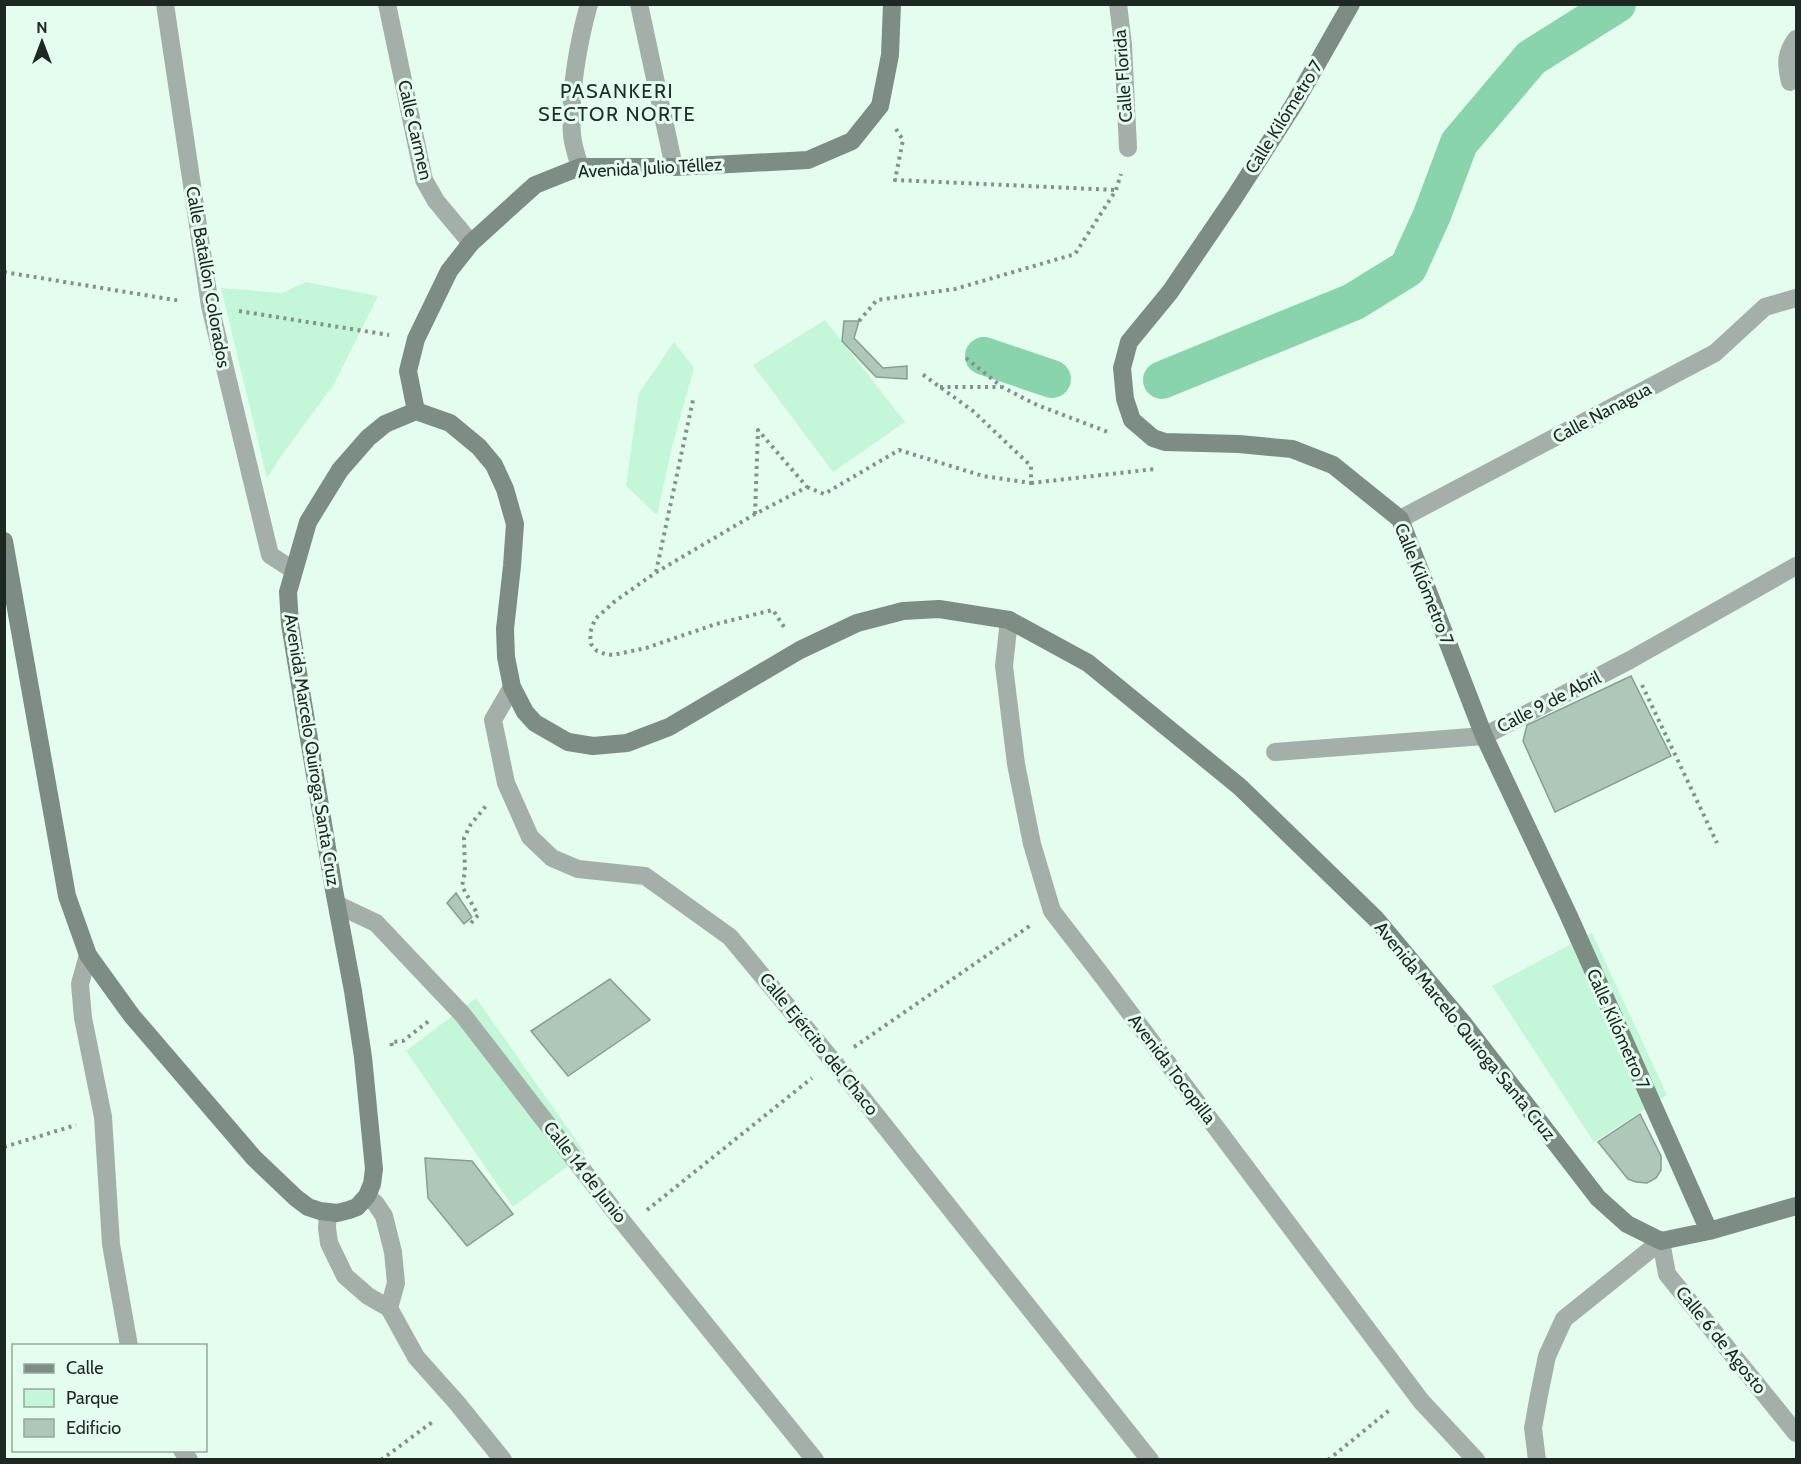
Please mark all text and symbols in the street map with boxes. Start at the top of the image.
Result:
north arrow [12,12,72,72]
text: N [36,18,48,37]
street label: Calle Florida [1109,28,1137,123]
street label: Calle Kilómetro 7 [1240,56,1328,178]
street label: Calle Carmen [393,78,437,182]
district label: PASANKERI SECTOR NORTE [538,79,696,126]
street label: Avenida Julio Téllez [577,153,723,183]
street label: Calle Batallón Colorados [181,184,235,370]
street label: Calle Nanagua [1549,378,1655,448]
street label: Calle Kilómetro 7 [1390,520,1458,648]
street label: Avenida Marcelo Quiroga Santa Cruz [280,612,344,888]
street label: Calle 9 de Abril [1493,666,1605,738]
street label: Avenida Marcelo Quiroga Santa Cruz [1370,917,1561,1145]
street label: Calle Kilómetro 7 [1582,965,1654,1093]
street label: Calle Ejército del Chaco [755,968,883,1120]
street label: Avenida Tocopilla [1124,1010,1221,1129]
street label: Calle 14 de Junio [539,1117,631,1227]
street label: Calle 6 de Agosto [1671,1282,1771,1398]
legend [12,1344,207,1452]
text: Calle [66,1357,103,1379]
text: Parque [66,1387,119,1409]
text: Edificio [66,1417,121,1439]

